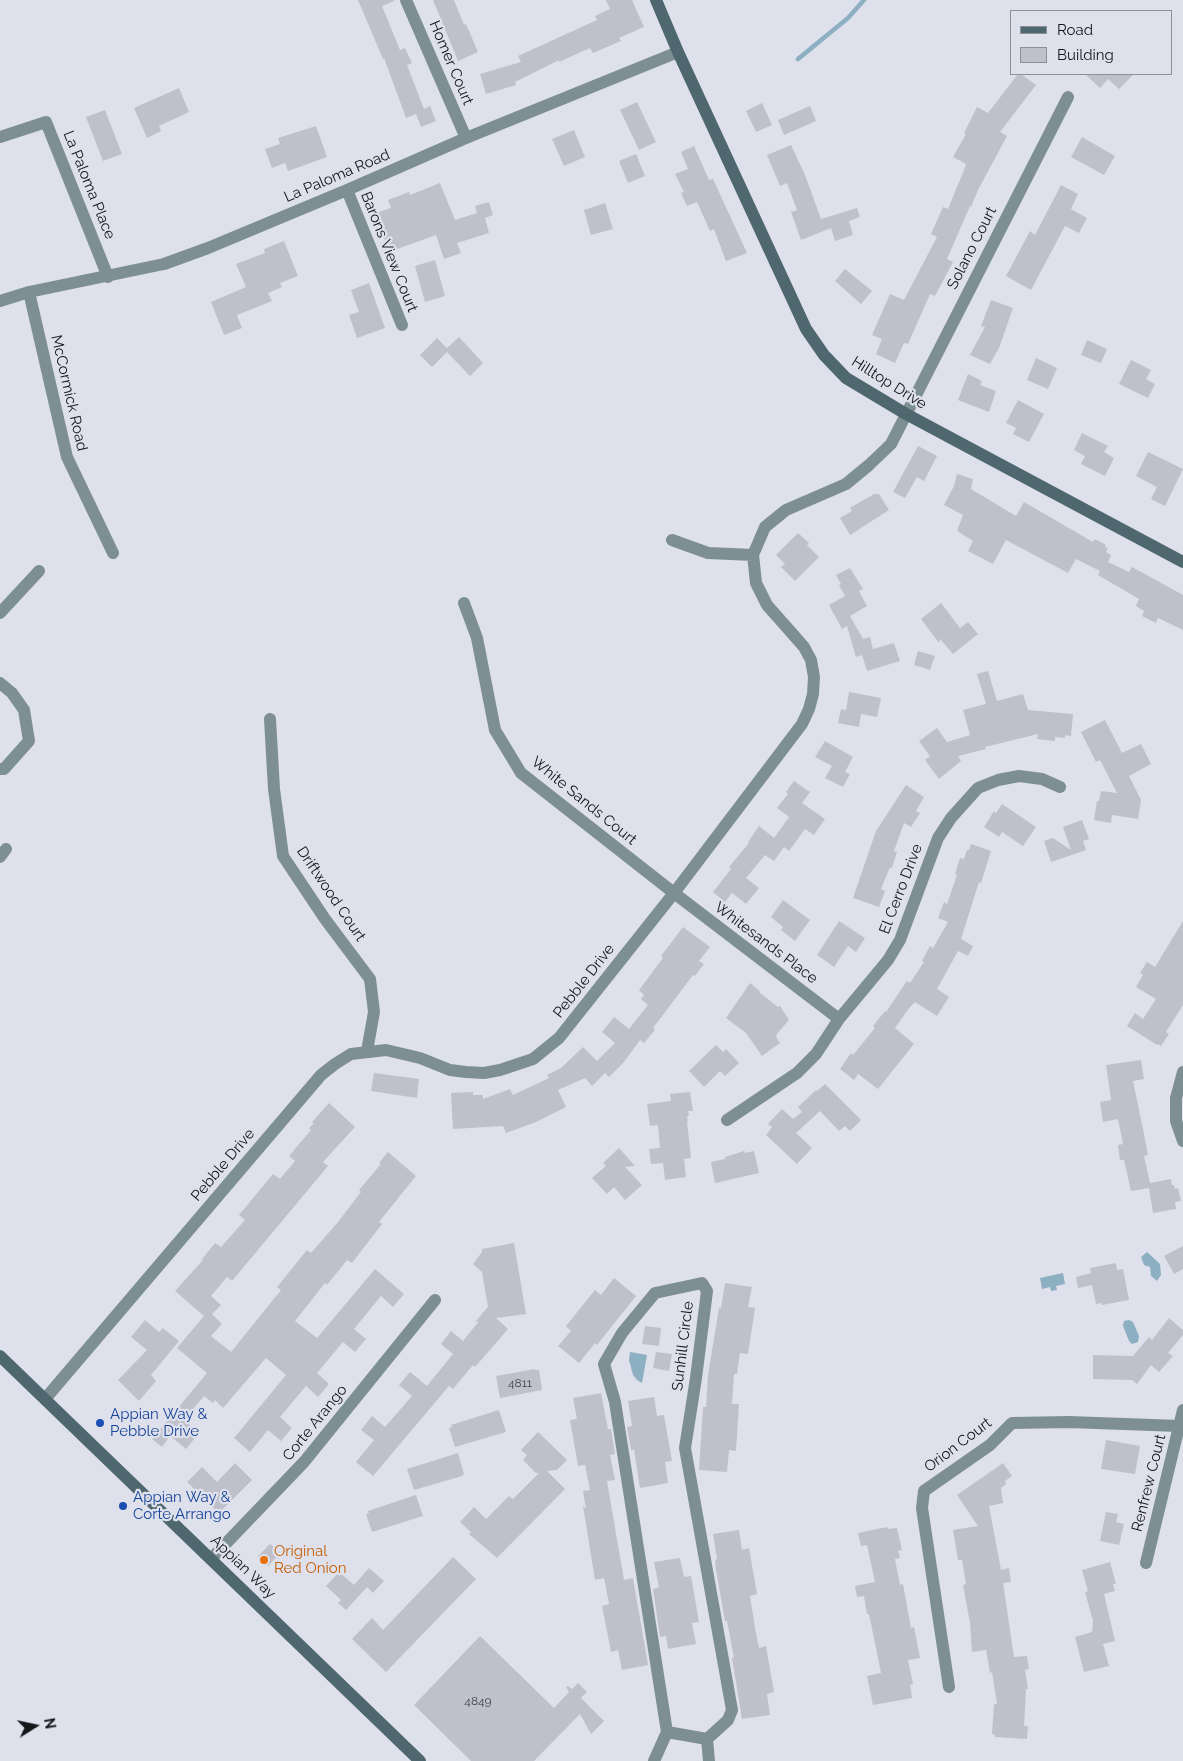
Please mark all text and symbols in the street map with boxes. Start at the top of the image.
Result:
legend [1010,10,1173,75]
street label: Homer Court [425,18,477,108]
text: Road [1057,21,1093,39]
text: Building [1057,46,1114,64]
street label: La Paloma Place [59,128,119,242]
street label: La Paloma Road [282,146,392,206]
street label: Barons View Court [357,189,421,315]
street label: Solano Court [944,204,1000,292]
street label: McCormick Road [47,333,91,453]
street label: Hilltop Drive [848,353,930,413]
street label: White Sands Court [528,753,640,849]
street label: El Cerro Drive [876,841,926,937]
street label: Driftwood Court [293,843,369,945]
street label: Whitesands Place [711,898,821,988]
street label: Pebble Drive [550,940,618,1022]
street label: Pebble Drive [188,1125,258,1205]
street label: Sunhill Circle [669,1300,697,1392]
house number: 4811 [508,1376,532,1390]
street label: Corte Arango [279,1381,351,1465]
place label: Appian Way & Pebble Drive [110,1405,207,1440]
street label: Orion Court [921,1414,995,1476]
marker: Appian Way & Pebble Drive [94,1417,106,1429]
street label: Renfrew Court [1128,1432,1170,1534]
place label: Appian Way & Corte Arrango [133,1488,231,1523]
marker: Appian Way & Corte Arrango [117,1500,129,1512]
street label: Appian Way [207,1531,279,1603]
place label: Original Red Onion [274,1542,346,1577]
marker: Original Red Onion [258,1554,270,1566]
house number: 4849 [464,1694,492,1708]
north arrow [10,1701,60,1751]
text: N [41,1717,59,1730]

